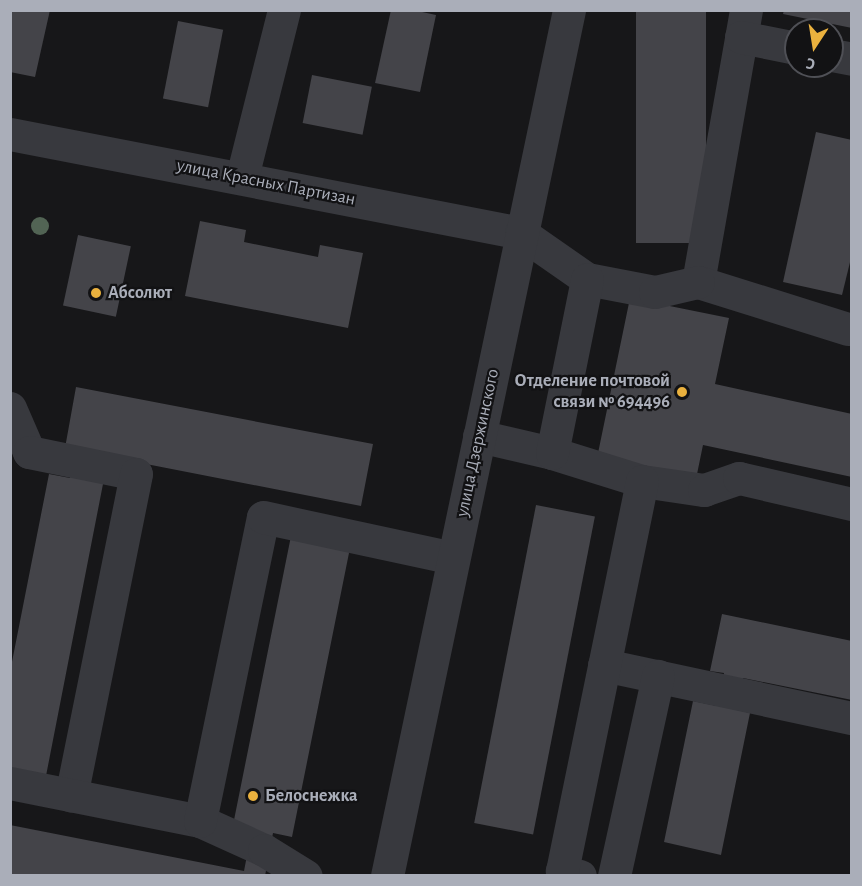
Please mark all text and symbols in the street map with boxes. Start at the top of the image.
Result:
north arrow [784,18,844,78]
text: С [805,55,817,72]
street label: улица Красных Партизан [175,155,357,211]
place label: Абсолют [108,282,172,304]
marker: Абсолют [89,286,103,300]
street label: улица Дзержинского [452,367,504,519]
place label: Отделение почтовой связи № 694496 [515,371,670,413]
marker: Отделение почтовой связи № 694496 [675,385,689,399]
place label: Белоснежка [265,785,358,807]
marker: Белоснежка [246,789,260,803]

